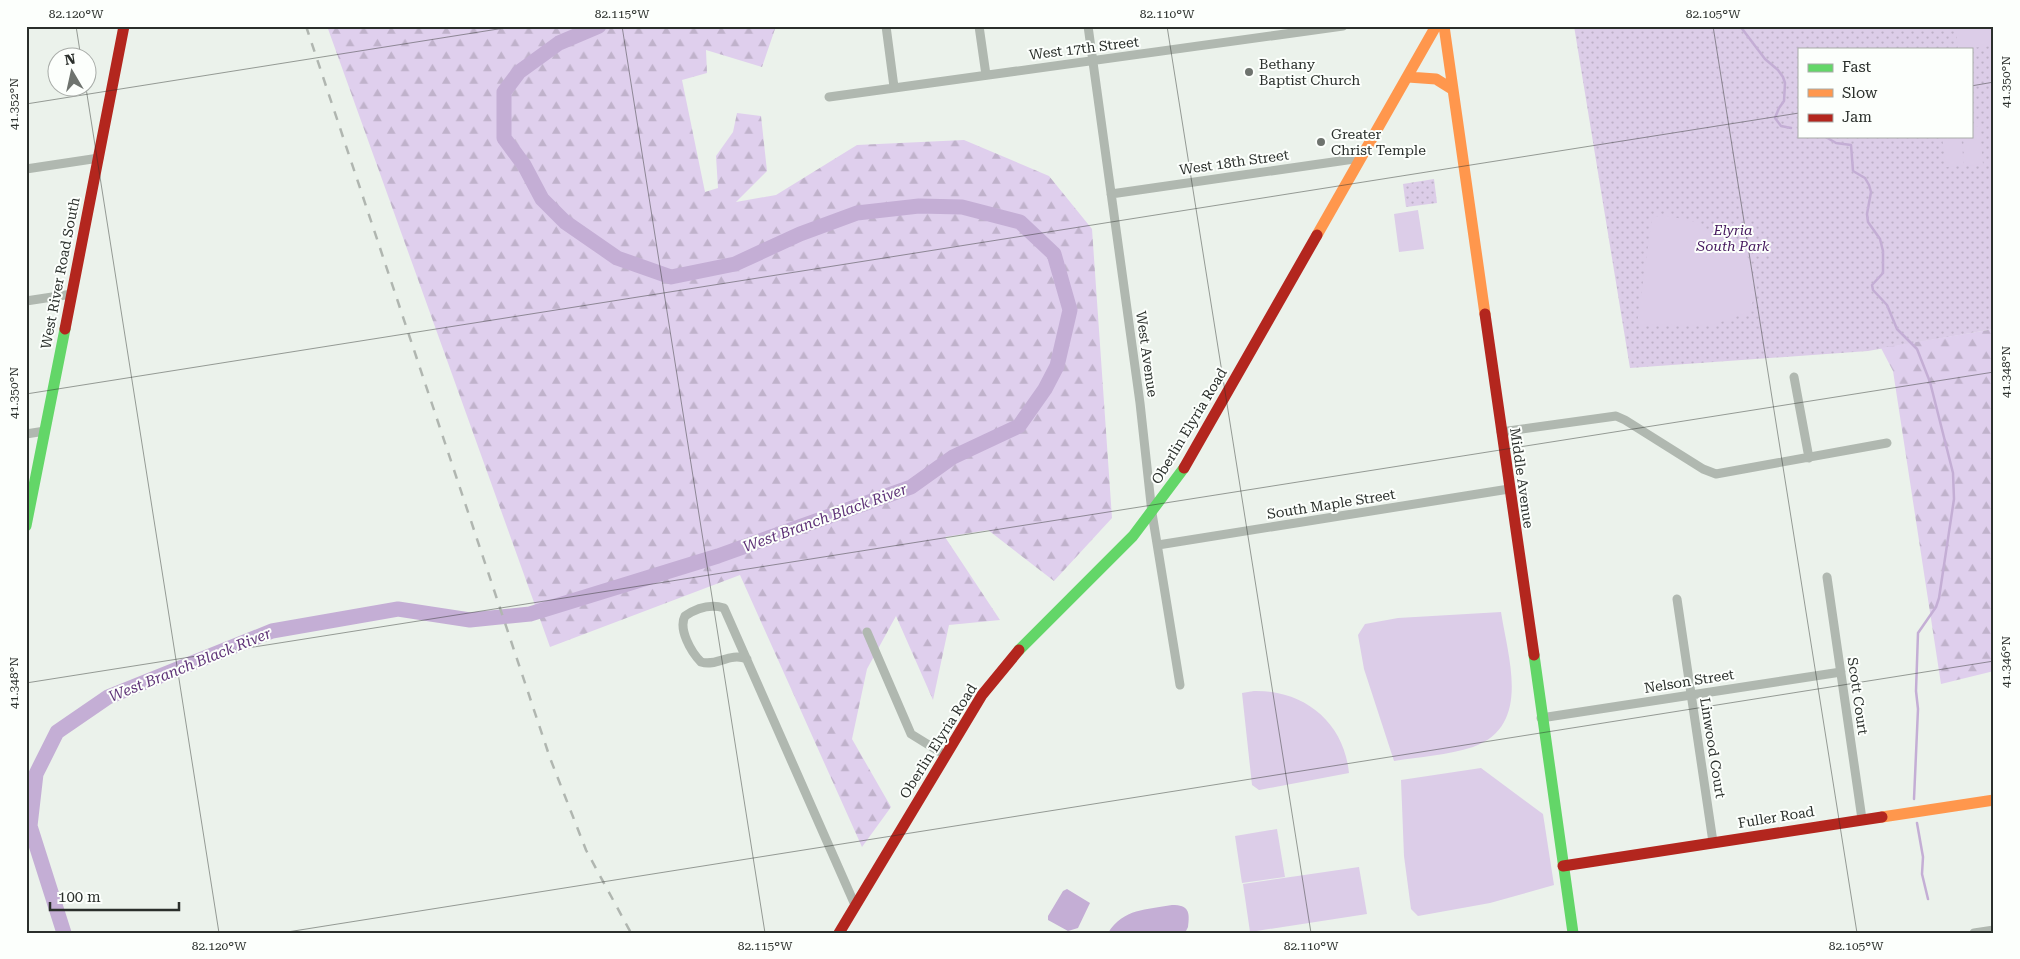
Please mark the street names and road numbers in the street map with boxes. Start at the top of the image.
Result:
street label: West 17th Street [1028,33,1140,63]
street label: West 18th Street [1178,146,1290,178]
street label: West River Road South [37,196,83,350]
street label: West Avenue [1133,310,1161,398]
street label: Oberlin Elyria Road [1148,365,1230,487]
street label: Middle Avenue [1507,427,1537,530]
street label: South Maple Street [1266,486,1396,522]
street label: Scott Court [1845,656,1871,736]
street label: Nelson Street [1643,666,1735,696]
street label: Oberlin Elyria Road [896,681,980,801]
street label: Linwood Court [1697,697,1729,799]
street label: Fuller Road [1737,803,1815,831]

